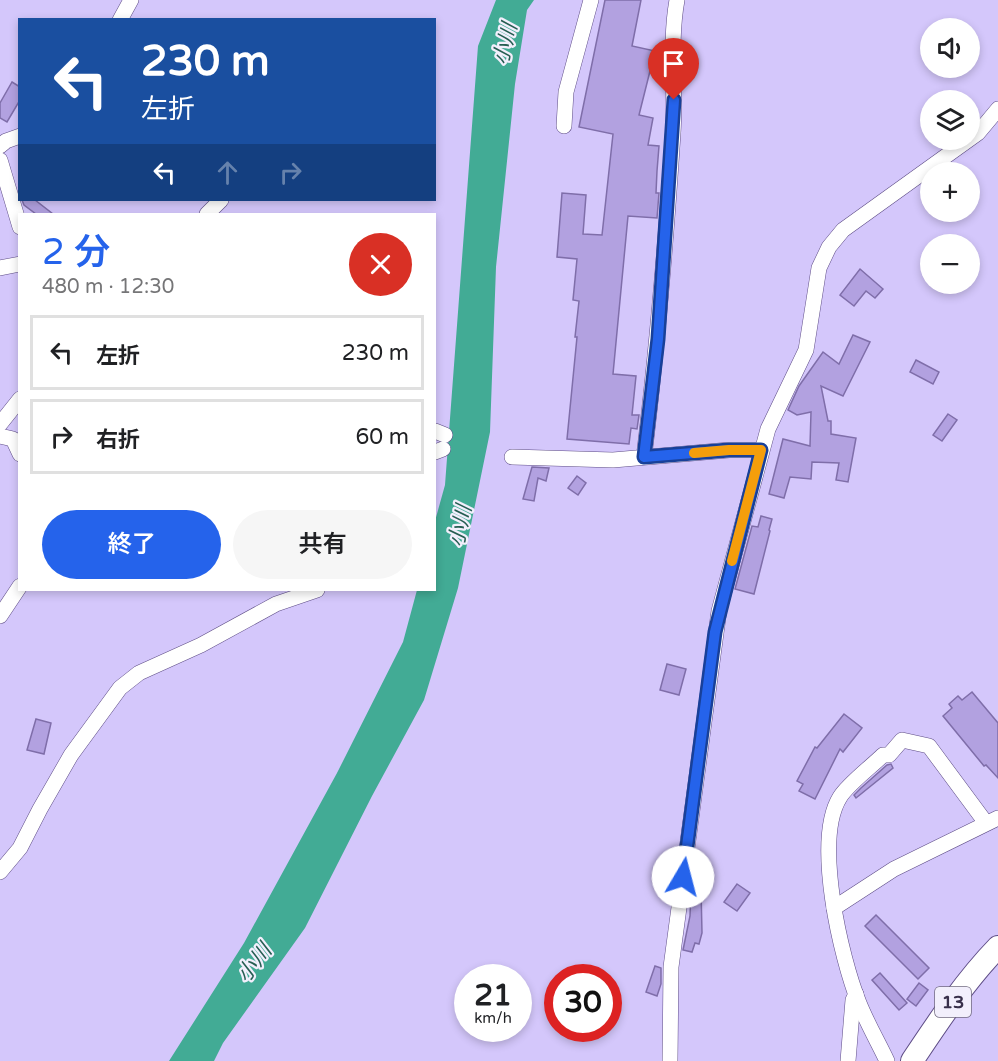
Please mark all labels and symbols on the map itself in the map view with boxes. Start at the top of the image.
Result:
water label: 小川 [488,19,523,68]
pin [648,38,699,100]
water label: 小川 [444,501,477,549]
position arrow [651,845,715,909]
water label: 小川 [232,937,278,988]
speed limit sign: 30 [544,964,622,1042]
road number: 13 [935,987,971,1017]

